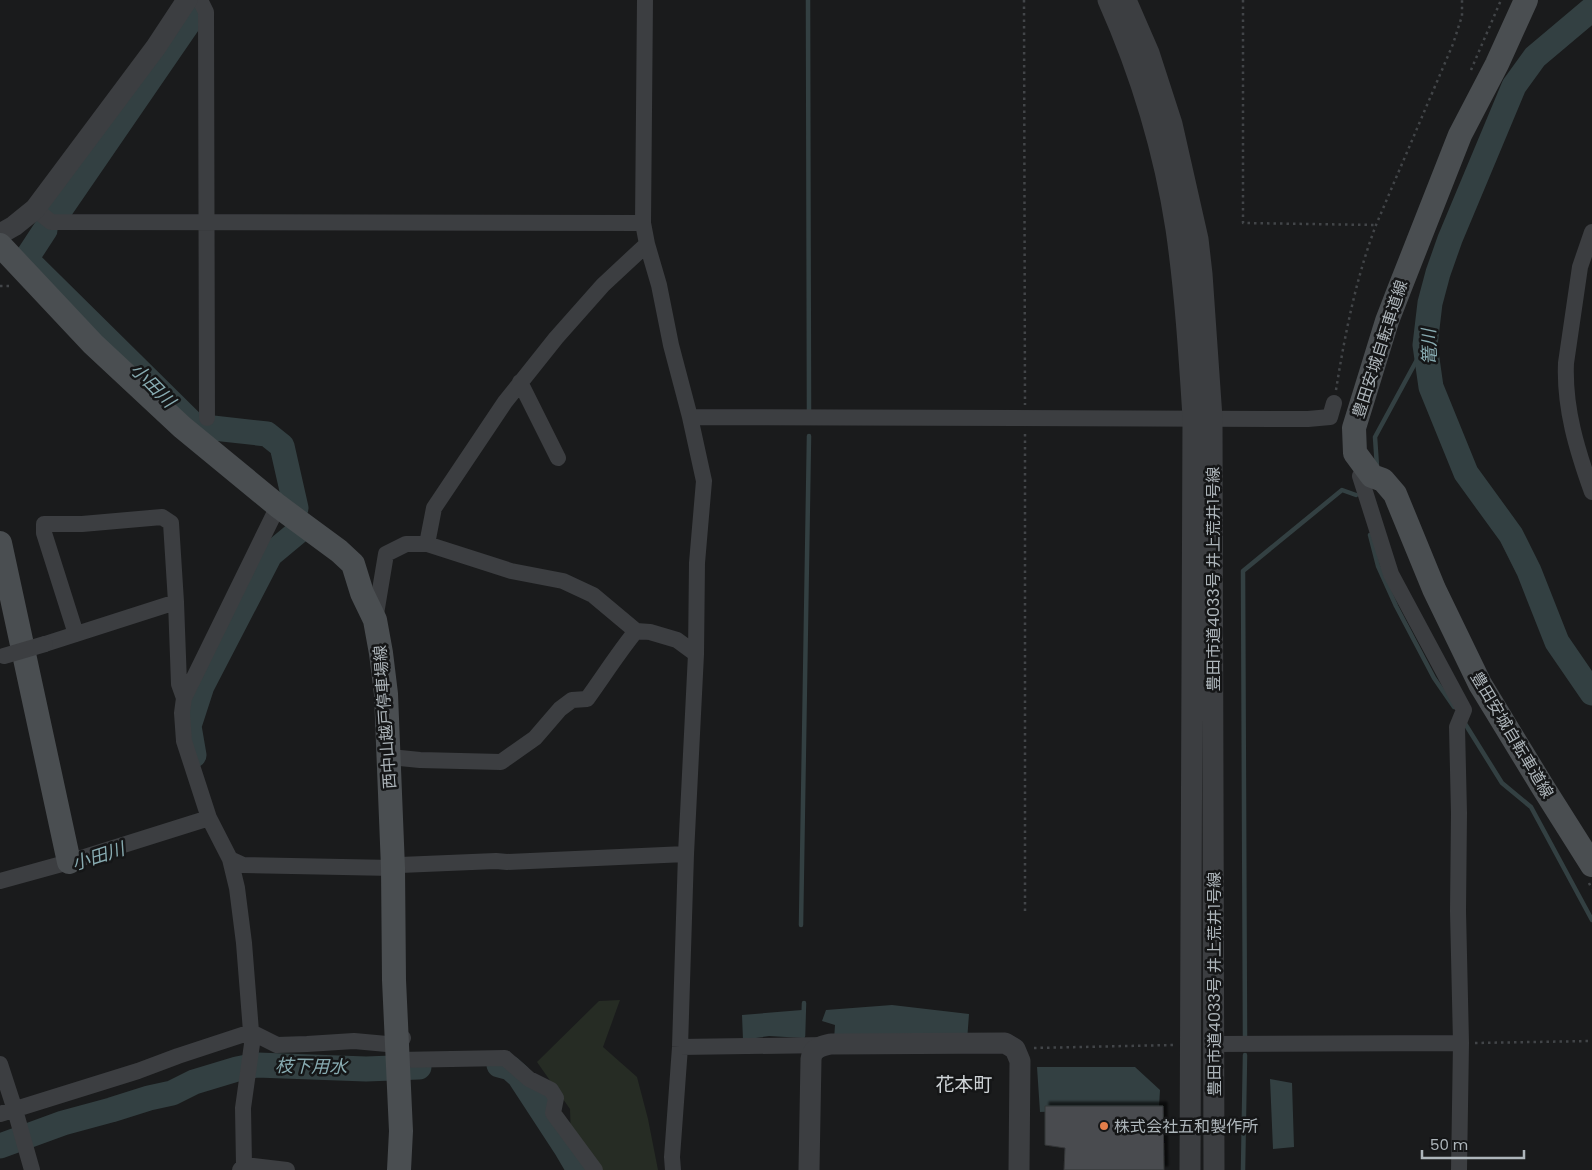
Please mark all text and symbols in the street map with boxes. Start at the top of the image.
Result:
street label: 豊田安城自転車道線 [1347,277,1413,421]
water label: 篭川 [1416,327,1442,365]
water label: 小田川 [125,357,182,414]
street label: 豊田市道4033号 井上荒井1号線 [1202,467,1225,691]
street label: 西中山越戸停車場線 [369,644,401,790]
street label: 豊田安城自転車道線 [1465,667,1559,803]
water label: 小田川 [68,835,129,876]
street label: 豊田市道4033号 井上荒井1号線 [1203,872,1226,1096]
water label: 枝下用水 [275,1053,349,1079]
district label: 花本町 [935,1071,993,1098]
place label: 株式会社五和製作所 [1114,1115,1258,1138]
marker: 株式会社五和製作所 [1098,1120,1110,1132]
scale bar [1422,1128,1524,1160]
text: 50 m [1430,1134,1468,1155]

